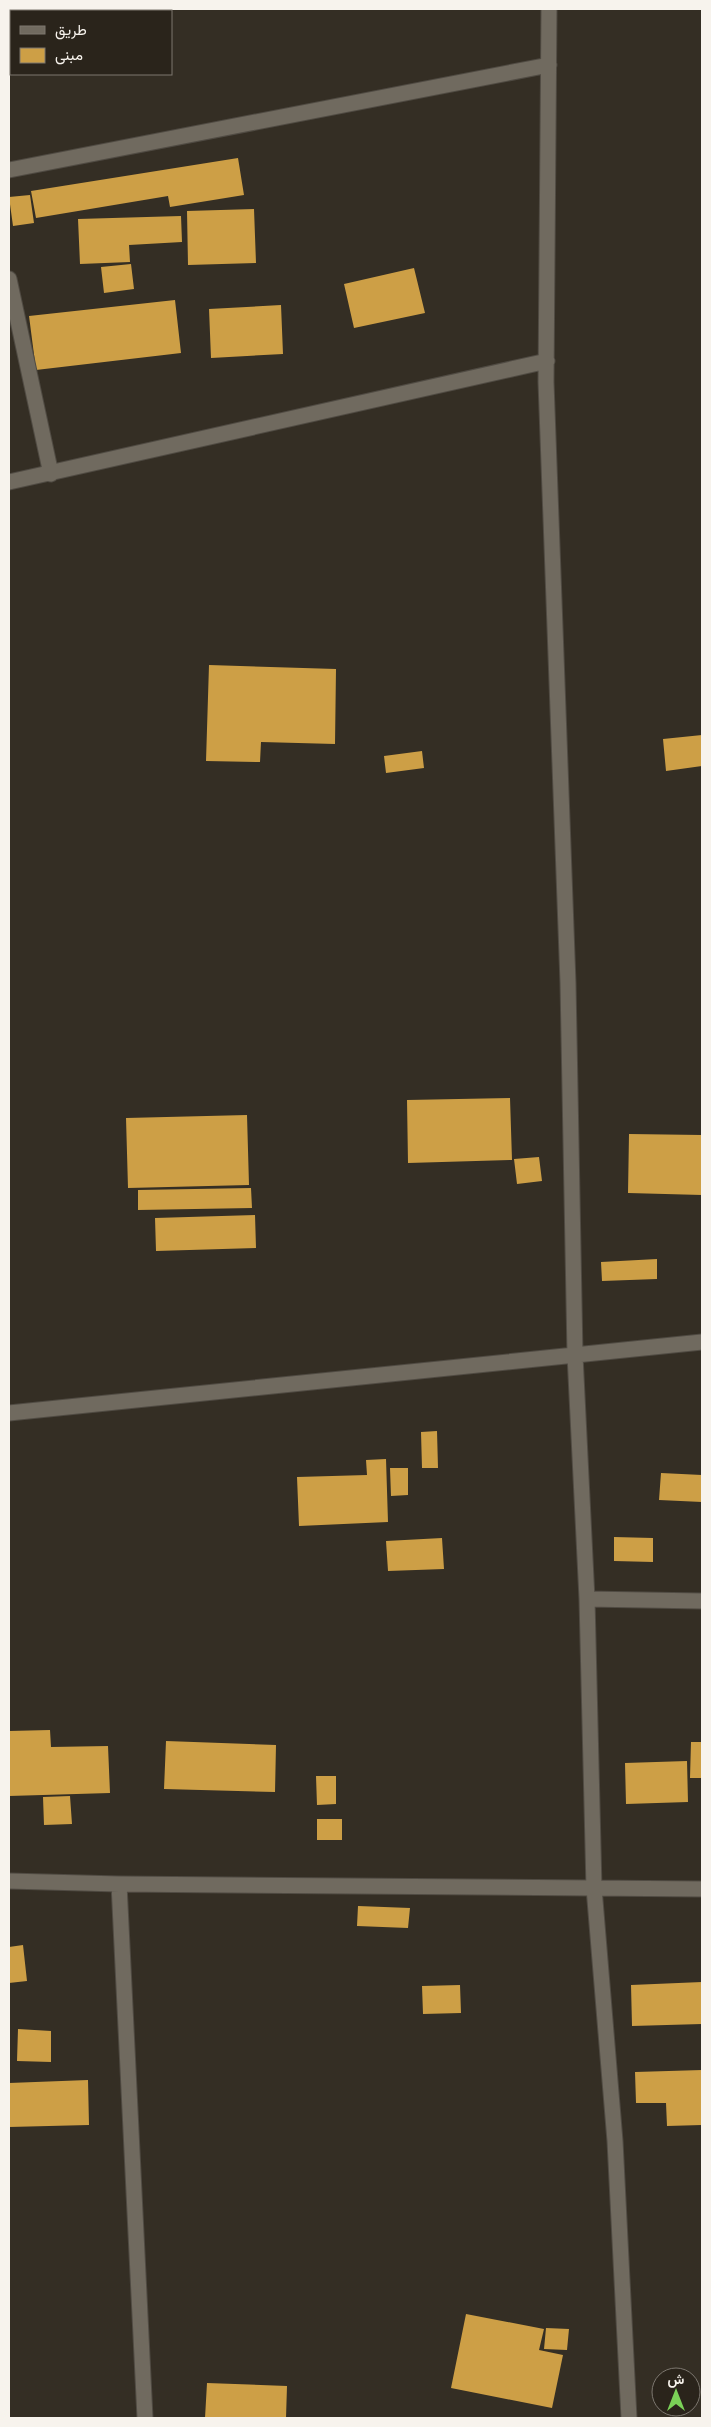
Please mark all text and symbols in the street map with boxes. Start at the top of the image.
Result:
legend [10,10,172,75]
text: طريق [55,20,87,40]
text: مبنى [55,45,83,65]
north arrow [651,2367,701,2417]
text: ش [668,2370,685,2388]

